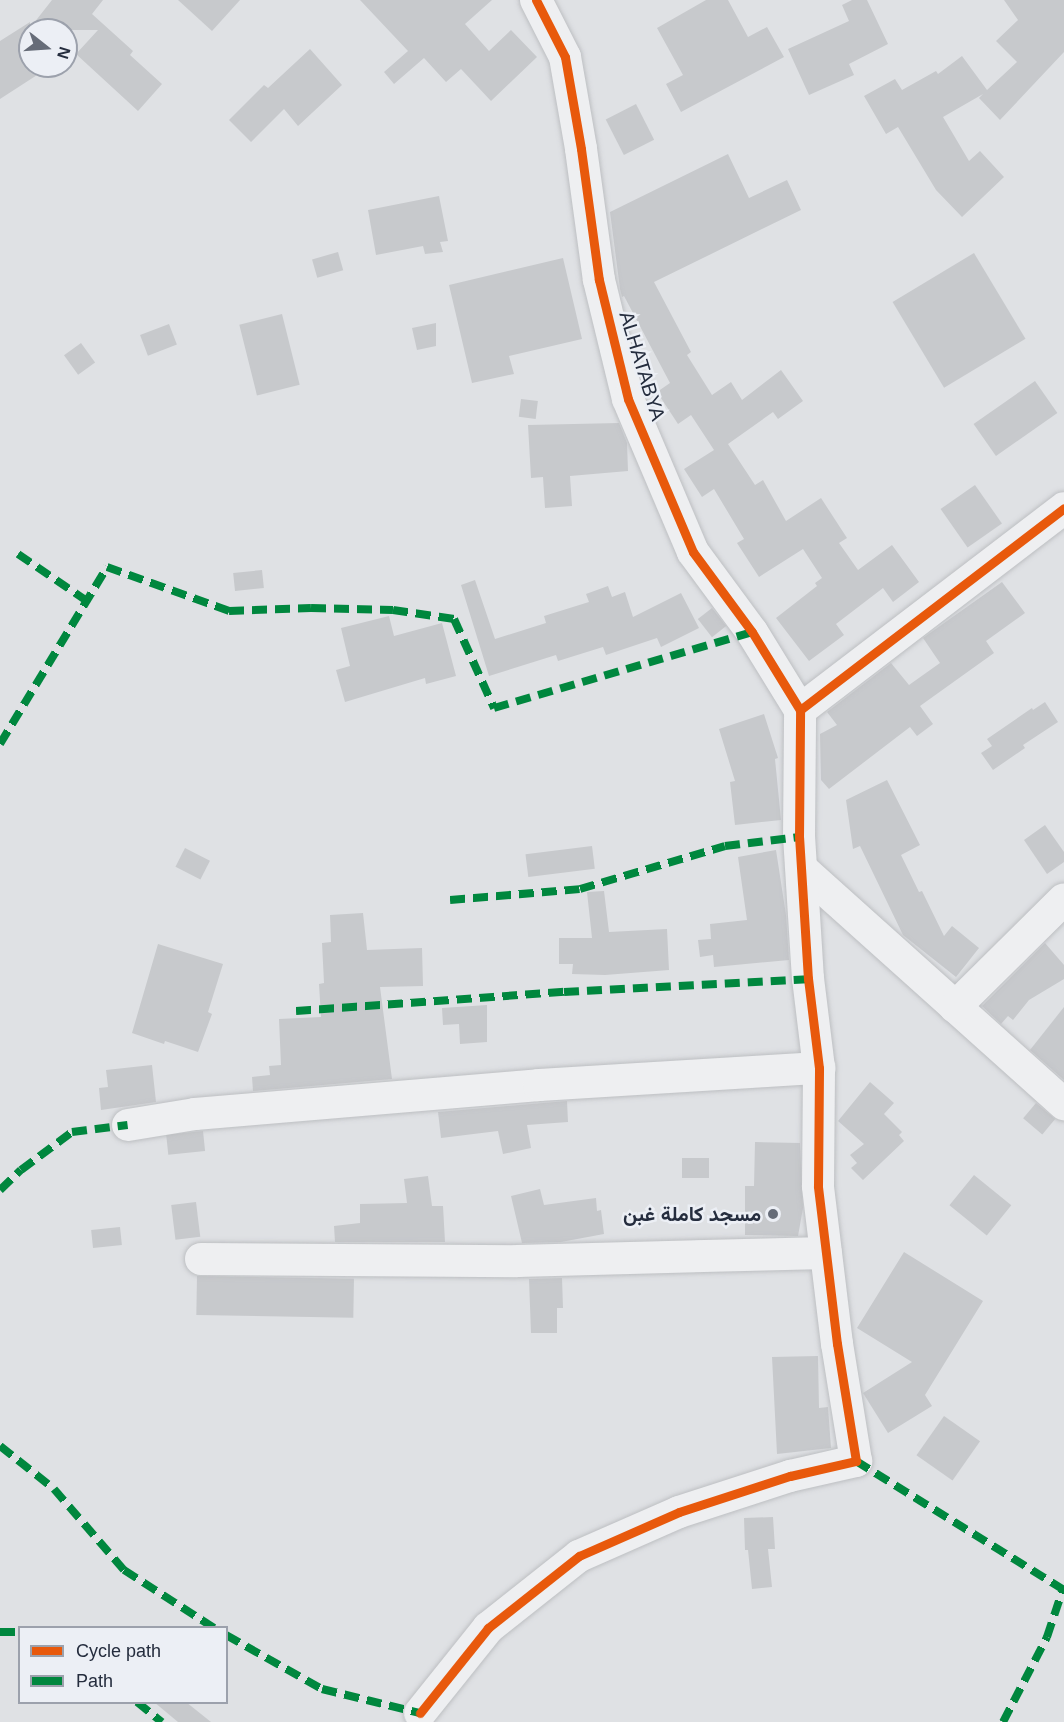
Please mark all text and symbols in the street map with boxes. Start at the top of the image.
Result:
north arrow [18,18,78,78]
text: N [54,45,74,61]
street label: ALHATABYA [614,308,670,424]
place label: مسجد كاملة غبن [623,1202,761,1226]
marker: مسجد كاملة غبن [766,1207,780,1221]
legend [18,1626,228,1704]
text: Cycle path [76,1641,161,1661]
text: Path [76,1671,113,1691]

